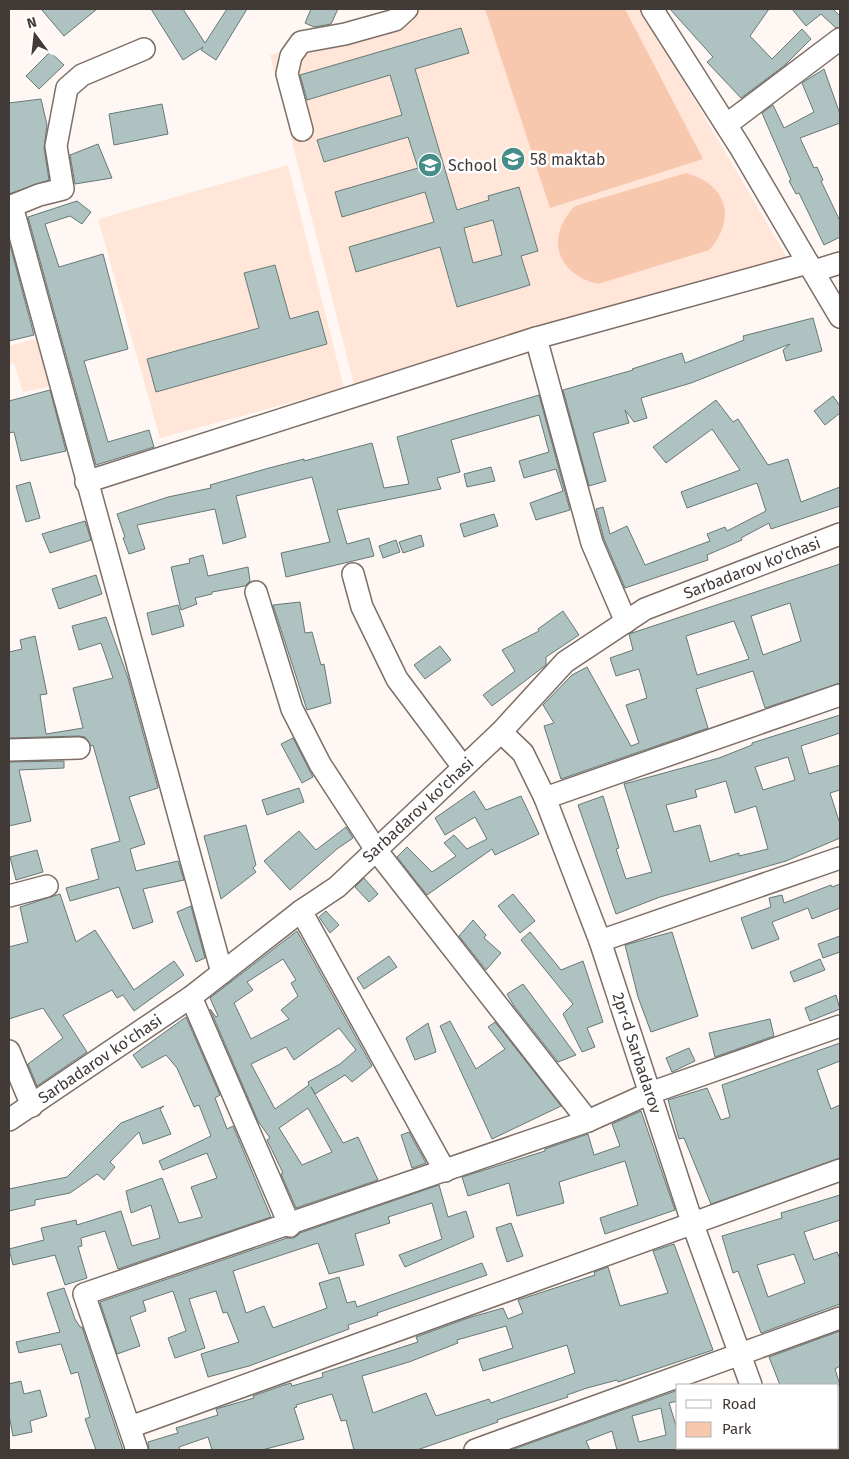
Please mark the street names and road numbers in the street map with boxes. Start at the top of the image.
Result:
street label: Sarbadarov ko'chasi [681,533,823,603]
street label: Sarbadarov ko'chasi [358,754,478,866]
street label: 2pr-d Sarbadarov [608,990,666,1116]
street label: Sarbadarov ko'chasi [35,1011,165,1107]

